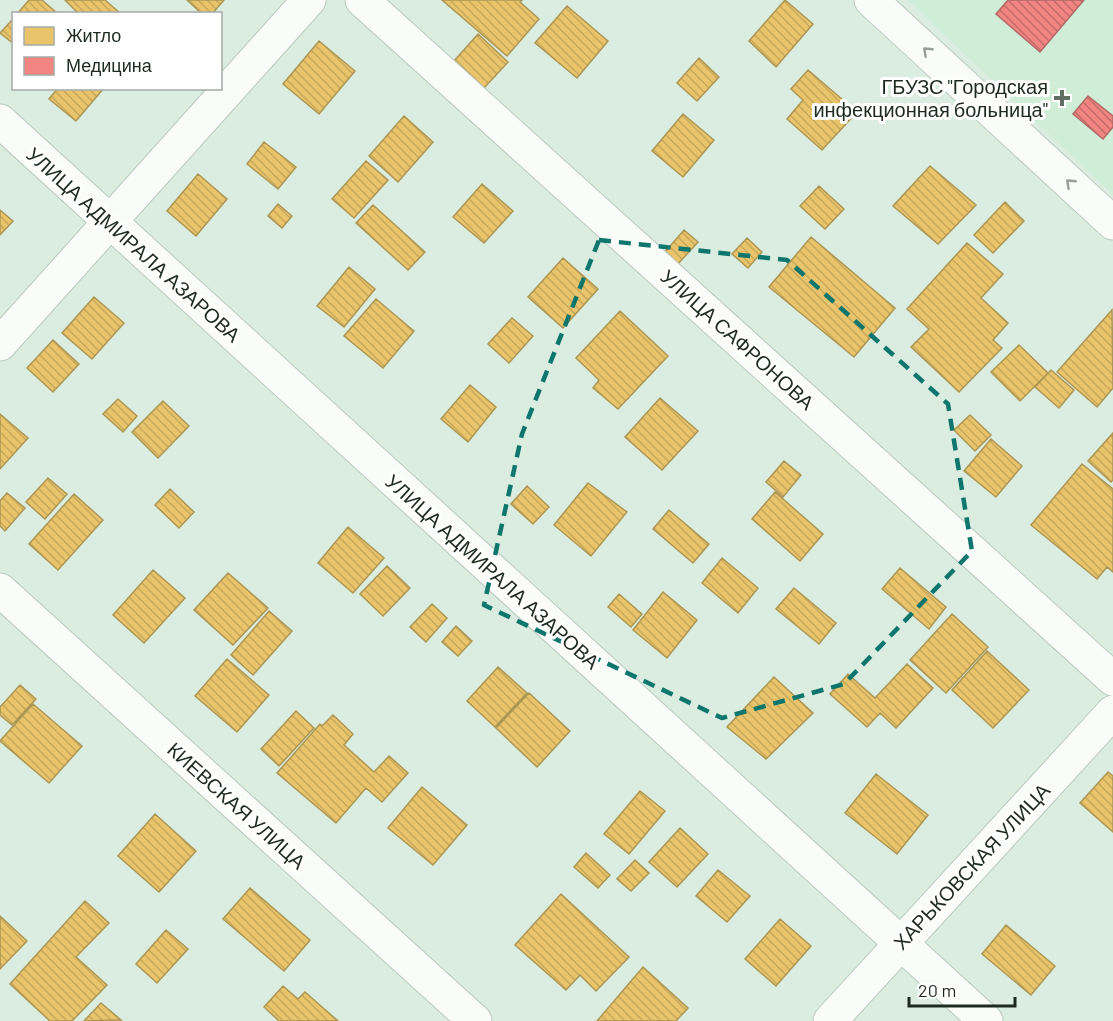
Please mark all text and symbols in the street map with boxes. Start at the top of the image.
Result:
legend [12,12,222,90]
text: Житло [66,24,121,46]
one-way arrow [923,47,933,58]
text: Медицина [66,54,153,76]
place label: ГБУЗС "Городская инфекционная больница" [813,74,1048,121]
marker: ГБУЗС "Городская инфекционная больница" [1053,89,1071,107]
street label: УЛИЦА АДМИРАЛА АЗАРОВА [22,142,246,347]
one-way arrow [1066,179,1077,190]
street label: УЛИЦА САФРОНОВА [656,264,820,415]
street label: УЛИЦА АДМИРАЛА АЗАРОВА [381,469,605,674]
street label: КИЕВСКАЯ УЛИЦА [163,737,312,874]
street label: ХАРЬКОВСКАЯ УЛИЦА [888,777,1055,954]
scale bar [909,970,1016,1008]
text: 20 m [918,979,956,1001]

